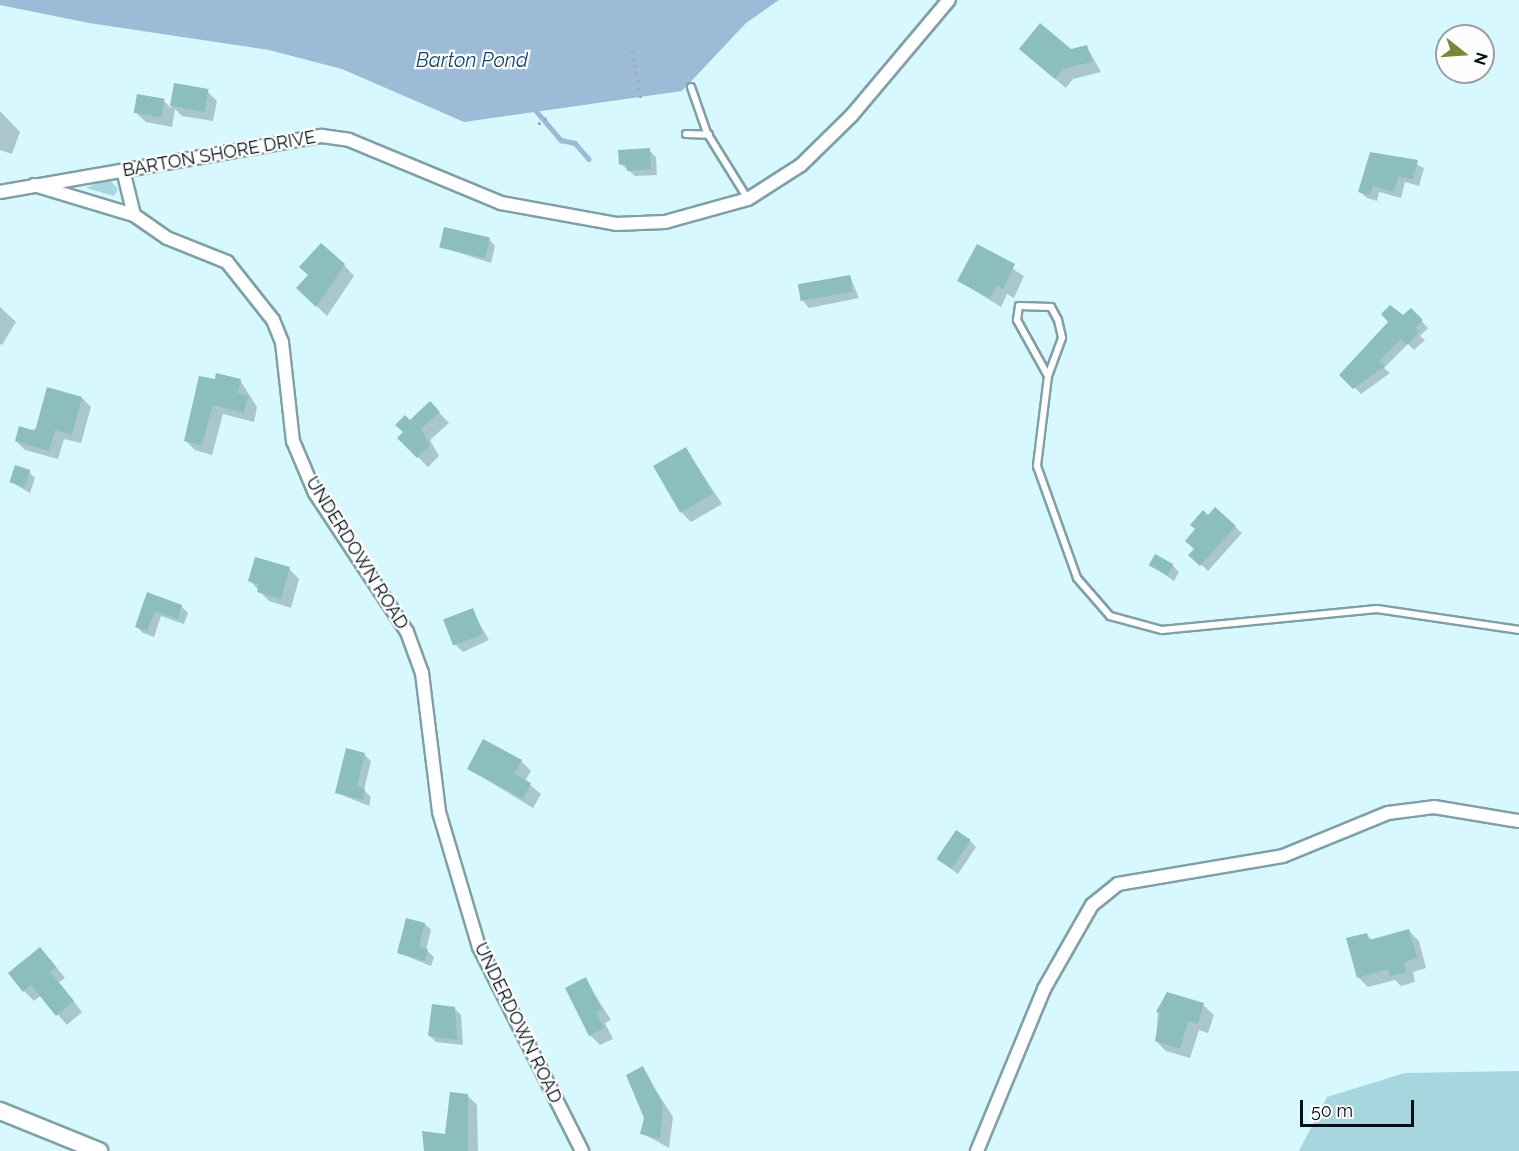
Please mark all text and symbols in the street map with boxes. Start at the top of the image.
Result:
north arrow [1435,24,1495,84]
water label: Barton Pond [416,48,528,72]
text: N [1470,50,1492,67]
street label: BARTON SHORE DRIVE [121,126,317,182]
street label: UNDERDOWN ROAD [301,473,413,633]
street label: UNDERDOWN ROAD [470,939,566,1107]
scale bar [1303,1088,1417,1126]
text: 50 m [1311,1100,1353,1121]

